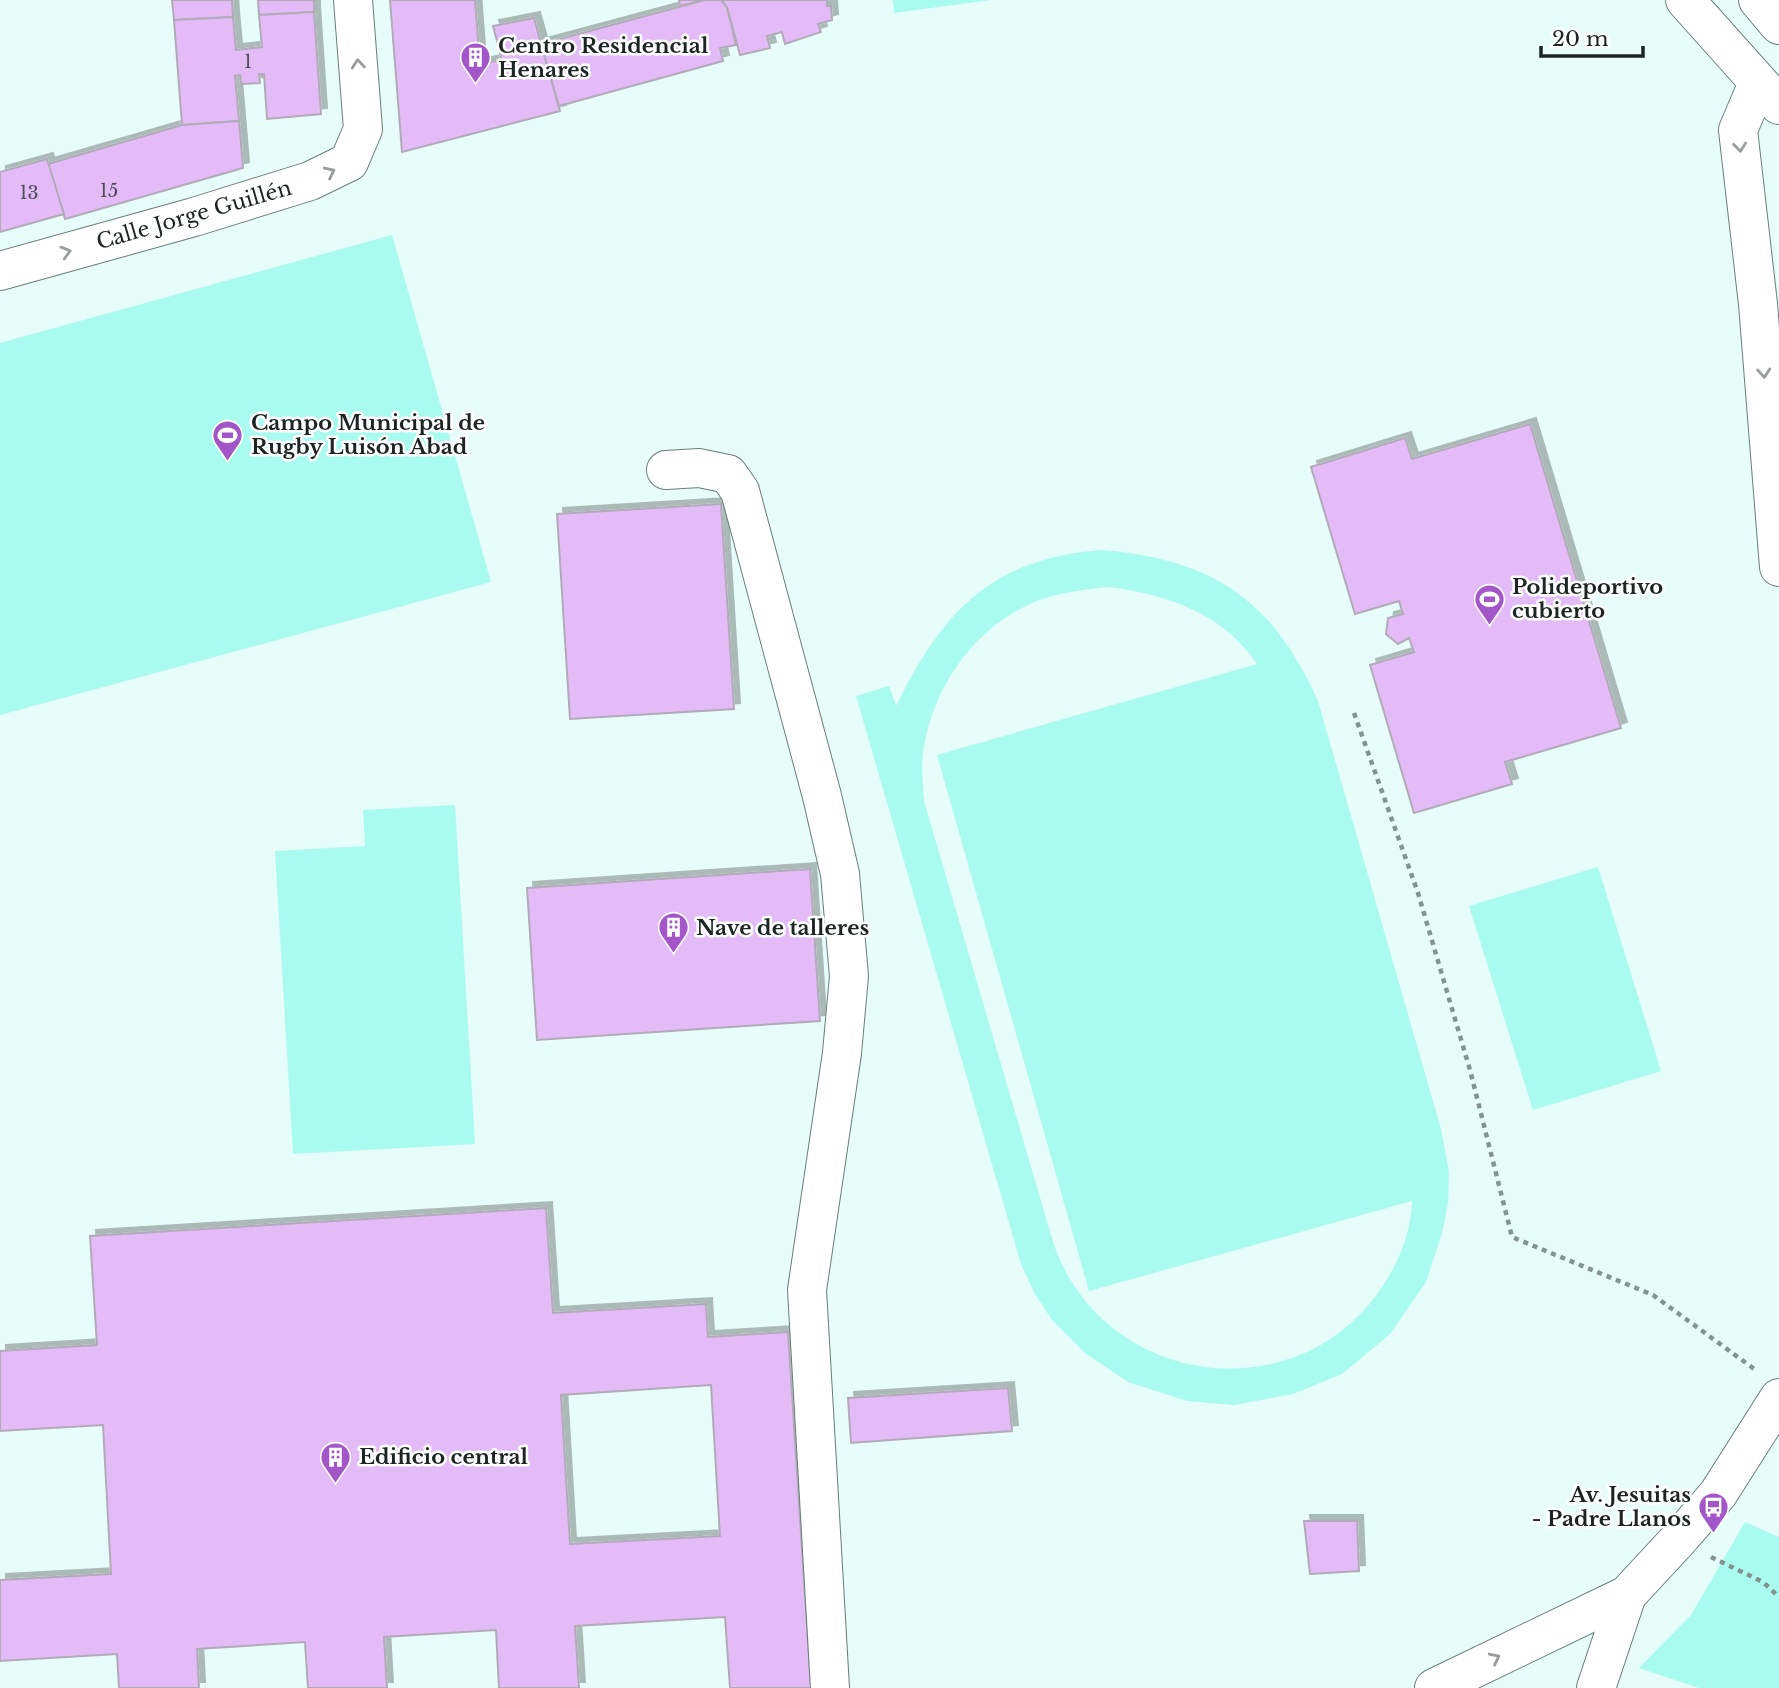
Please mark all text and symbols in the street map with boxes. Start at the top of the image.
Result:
scale bar [1541,14,1642,58]
text: 20 m [1552,26,1609,52]
place label: Centro Residencial Henares [498,33,709,83]
building icon: Centro Residencial Henares [458,41,492,85]
house number: 1 [244,51,252,73]
one-way arrow [351,59,366,70]
one-way arrow [1733,141,1748,153]
one-way arrow [323,167,335,181]
street label: Calle Jorge Guillén [93,175,295,255]
house number: 15 [100,180,118,202]
house number: 13 [19,182,39,204]
one-way arrow [60,246,72,261]
one-way arrow [1756,368,1771,379]
place label: Campo Municipal de Rugby Luisón Abad [251,410,485,460]
sports icon: Campo Municipal de Rugby Luisón Abad [211,418,245,462]
place label: Polideportivo cubierto [1512,574,1663,624]
sports icon: Polideportivo cubierto [1472,582,1506,626]
building icon: Nave de talleres [656,911,690,955]
place label: Nave de talleres [696,915,869,941]
building icon: Edificio central [319,1440,353,1484]
place label: Edificio central [359,1444,529,1470]
place label: Av. Jesuitas - Padre Llanos [1532,1482,1691,1532]
bus stop icon: Av. Jesuitas - Padre Llanos [1697,1490,1731,1534]
one-way arrow [1488,1653,1501,1667]

